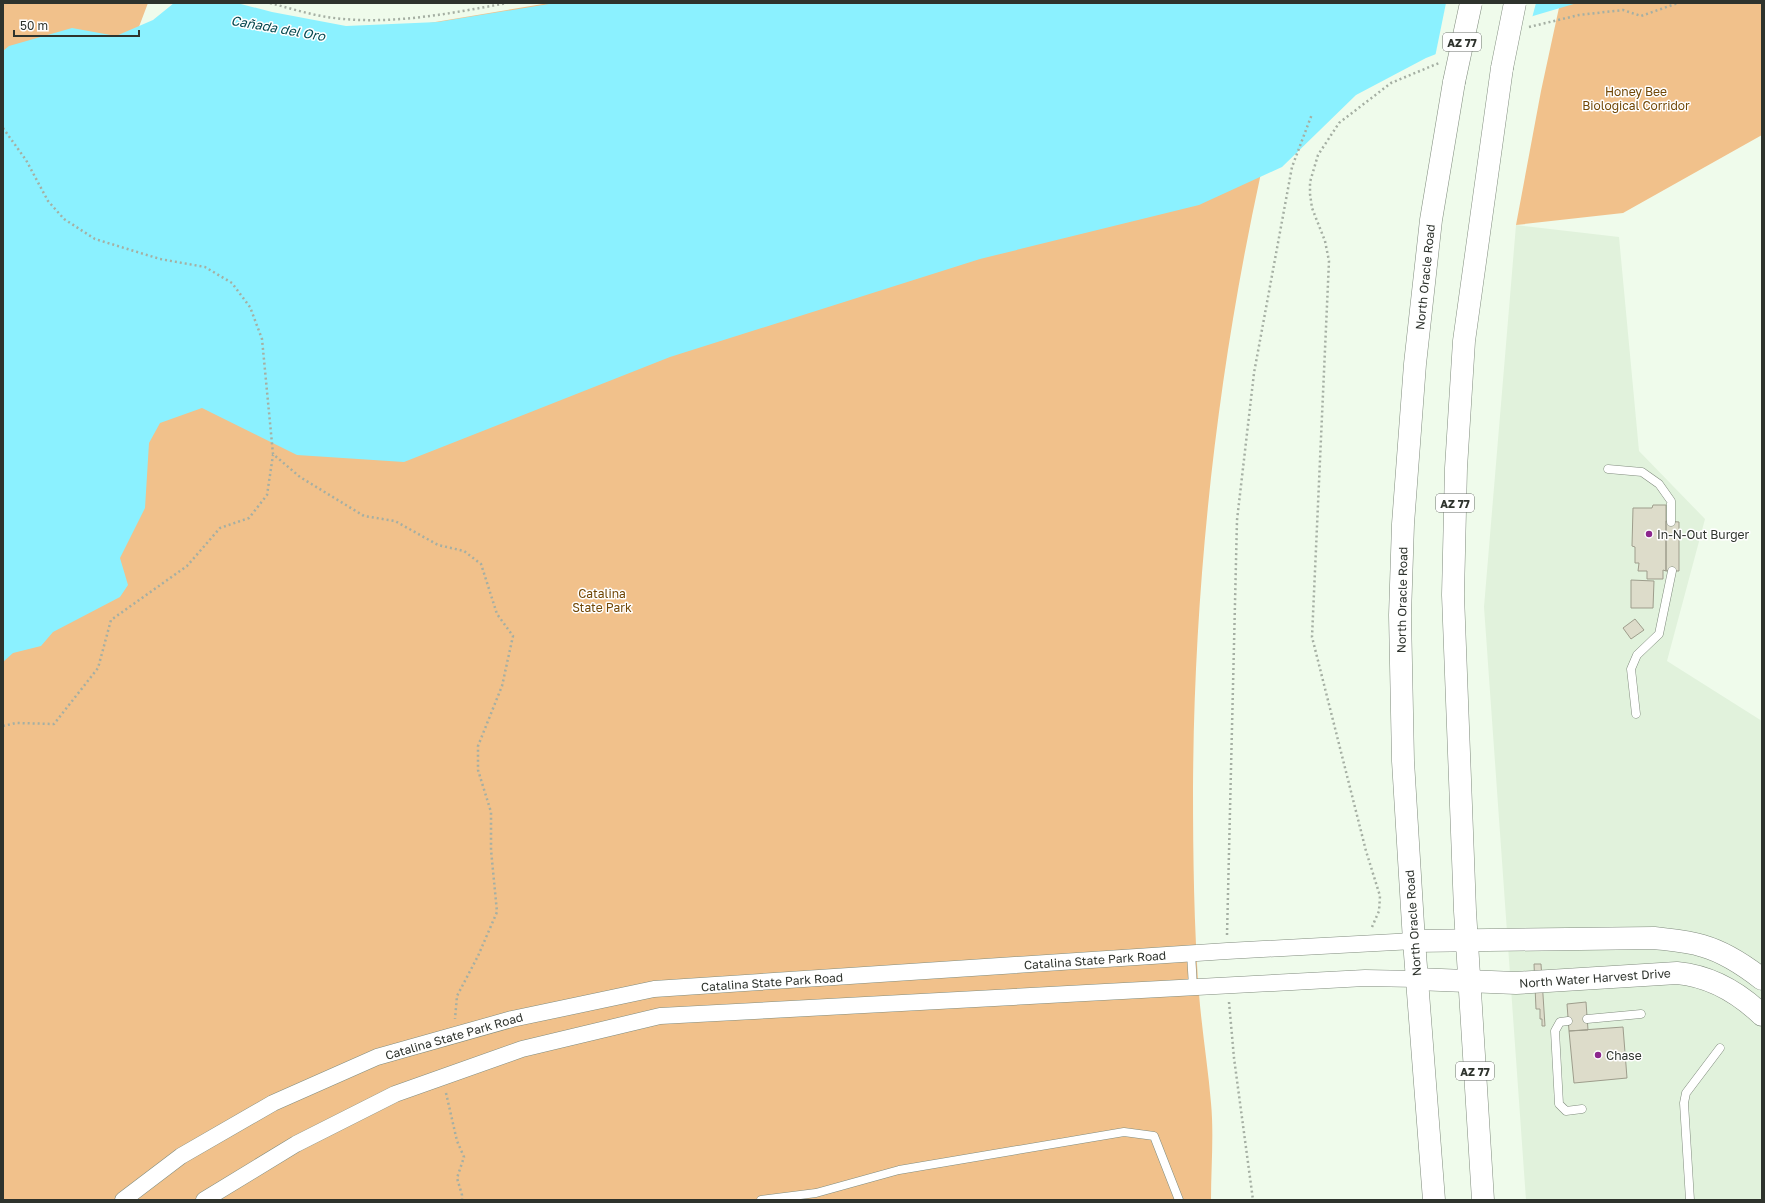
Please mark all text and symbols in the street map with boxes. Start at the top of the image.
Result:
scale bar [14,12,139,38]
water label: Cañada del Oro [230,12,328,44]
text: 50 m [20,18,48,33]
road number: AZ 77 [1443,33,1481,51]
park label: Honey Bee Biological Corridor [1582,84,1690,113]
street label: North Oracle Road [1412,223,1438,331]
road number: AZ 77 [1436,494,1474,512]
place label: In-N-Out Burger [1657,527,1750,542]
marker: In-N-Out Burger [1644,529,1654,539]
street label: North Oracle Road [1394,547,1410,653]
park label: Catalina State Park [572,586,632,615]
street label: North Oracle Road [1402,869,1424,977]
street label: Catalina State Park Road [1023,948,1167,972]
street label: North Water Harvest Drive [1519,965,1671,991]
street label: Catalina State Park Road [700,970,844,994]
street label: Catalina State Park Road [383,1009,525,1063]
place label: Chase [1606,1048,1642,1063]
marker: Chase [1593,1050,1603,1060]
road number: AZ 77 [1456,1062,1494,1080]

